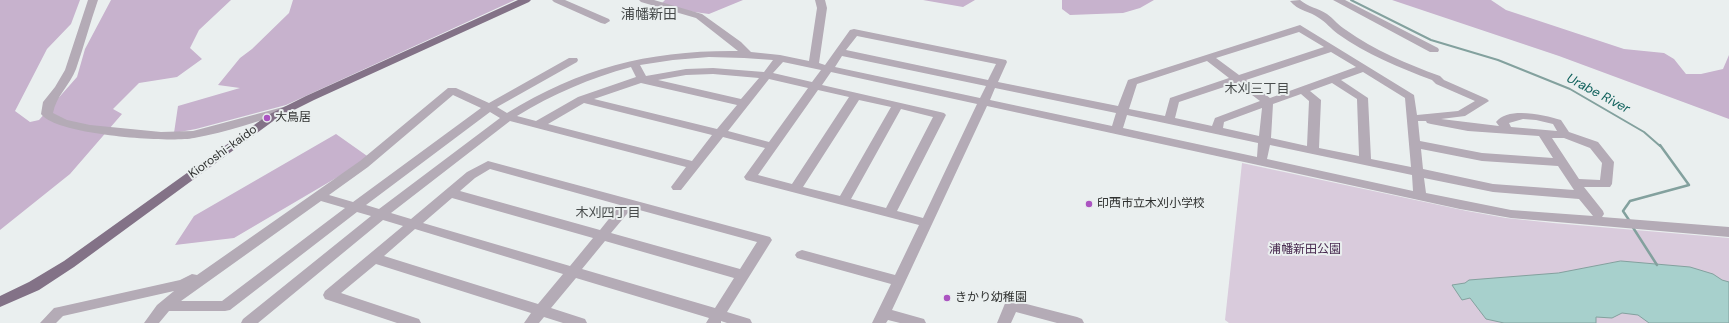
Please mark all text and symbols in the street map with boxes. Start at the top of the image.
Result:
district label: 浦幡新田 [621,7,677,23]
water label: Urabe River [1564,71,1632,117]
district label: 木刈三丁目 [1225,82,1289,98]
place label: 大鳥居 [275,111,311,125]
marker: 大鳥居 [262,113,272,123]
street label: Kioroshi-kaido [186,122,260,182]
place label: 印西市立木刈小学校 [1097,197,1205,211]
marker: 印西市立木刈小学校 [1084,199,1094,209]
district label: 木刈四丁目 [576,206,640,222]
park label: 浦幡新田公園 [1269,243,1341,257]
place label: きかり幼稚園 [955,291,1027,305]
marker: きかり幼稚園 [942,293,952,303]

